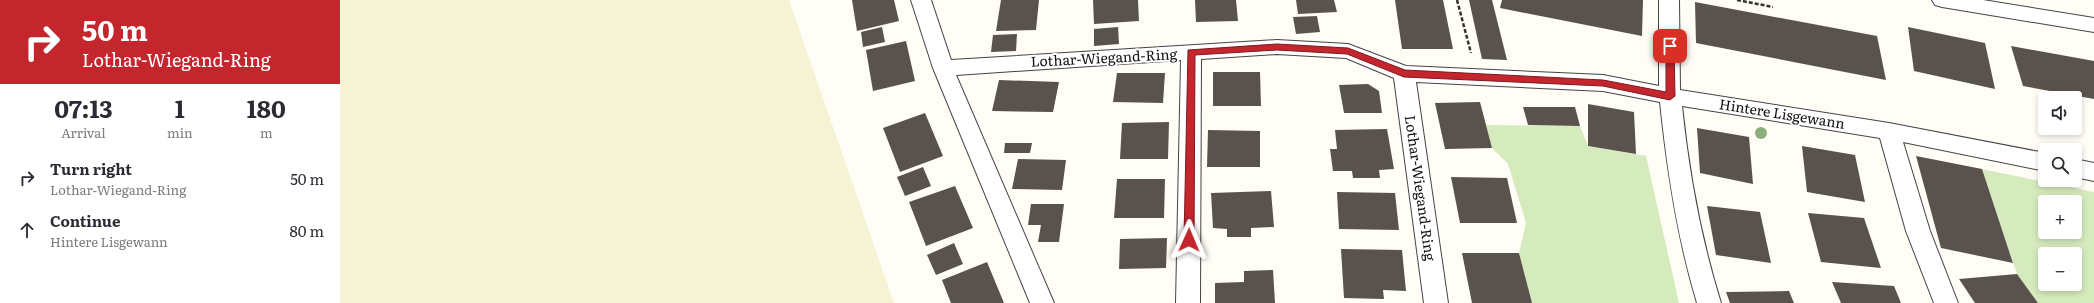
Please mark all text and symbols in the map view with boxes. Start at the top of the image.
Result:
text: 50 m [82,8,148,50]
icon: right [16,16,68,68]
pin [1653,29,1687,63]
icon: arrive [1659,35,1681,57]
street label: Lothar-Wiegand-Ring [1030,43,1178,71]
text: Lothar-Wiegand-Ring [82,46,271,73]
text: 07:13 [54,90,113,125]
text: 1 [175,90,185,125]
text: 180 [247,90,286,125]
map controls [2038,91,2082,291]
button: sound [2038,91,2082,135]
street label: Hintere Lisgewann [1718,93,1846,133]
street label: Lothar-Wiegand-Ring [1401,114,1441,262]
text: Arrival [61,123,106,142]
text: min [167,123,193,142]
text: m [260,123,273,142]
button: search [2038,143,2082,187]
text: Turn right [50,157,132,180]
icon: right [16,167,38,189]
text: 50 m [290,167,324,190]
text: Lothar-Wiegand-Ring [50,180,186,199]
button: + [2038,195,2082,239]
text: Continue [50,209,120,232]
icon: ahead [16,219,38,241]
text: 80 m [290,219,324,242]
position arrow [1168,219,1210,261]
text: Hintere Lisgewann [50,232,168,251]
button: − [2038,247,2082,291]

